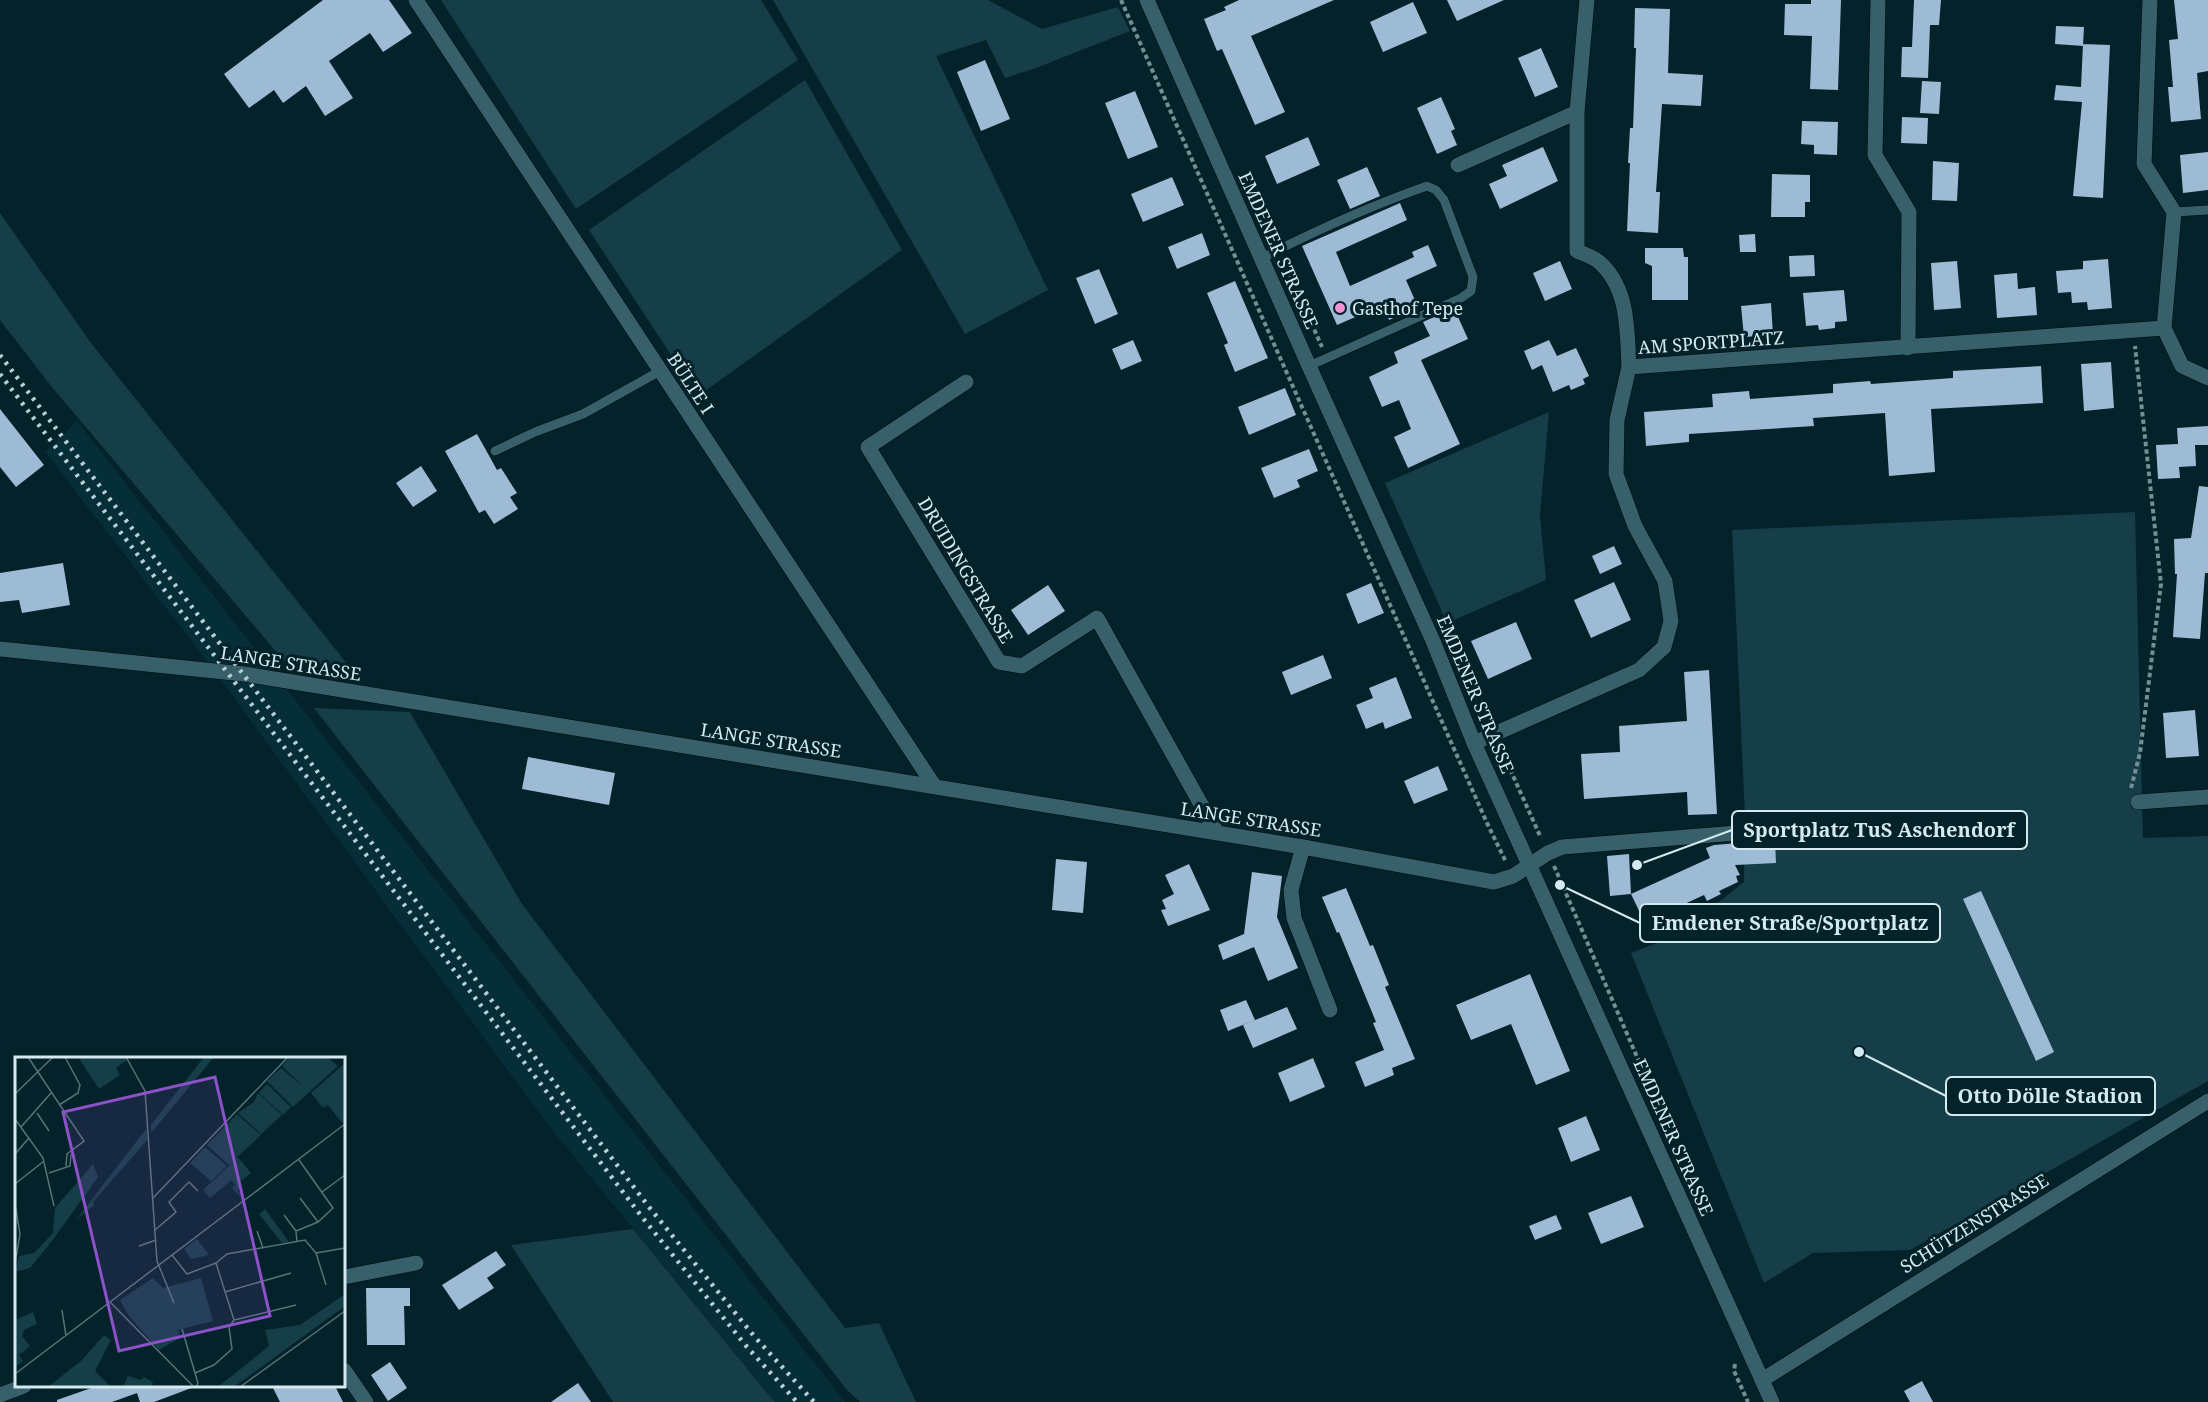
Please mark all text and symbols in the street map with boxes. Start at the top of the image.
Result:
street label: EMDENER STRASSE [1234,168,1324,332]
place label: Gasthof Tepe [1352,296,1463,320]
marker: Gasthof Tepe [1333,301,1347,315]
street label: AM SPORTPLATZ [1637,325,1785,359]
street label: BÜLTE I [662,348,720,418]
street label: DRUIDINGSTRASSE [913,493,1019,647]
street label: EMDENER STRASSE [1432,611,1520,777]
street label: LANGE STRASSE [219,640,363,686]
street label: LANGE STRASSE [699,717,843,763]
street label: LANGE STRASSE [1179,796,1323,842]
callout: Sportplatz TuS Aschendorf [1732,811,2027,849]
text: Sportplatz TuS Aschendorf [1743,816,2017,843]
callout: Emdener Straße/Sportplatz [1640,904,1940,942]
text: Emdener Straße/Sportplatz [1652,909,1928,936]
street label: EMDENER STRASSE [1629,1055,1719,1219]
inset map [15,1057,345,1387]
callout: Otto Dölle Stadion [1946,1077,2155,1115]
text: Otto Dölle Stadion [1957,1082,2143,1109]
street label: SCHÜTZENSTRASSE [1895,1168,2053,1278]

